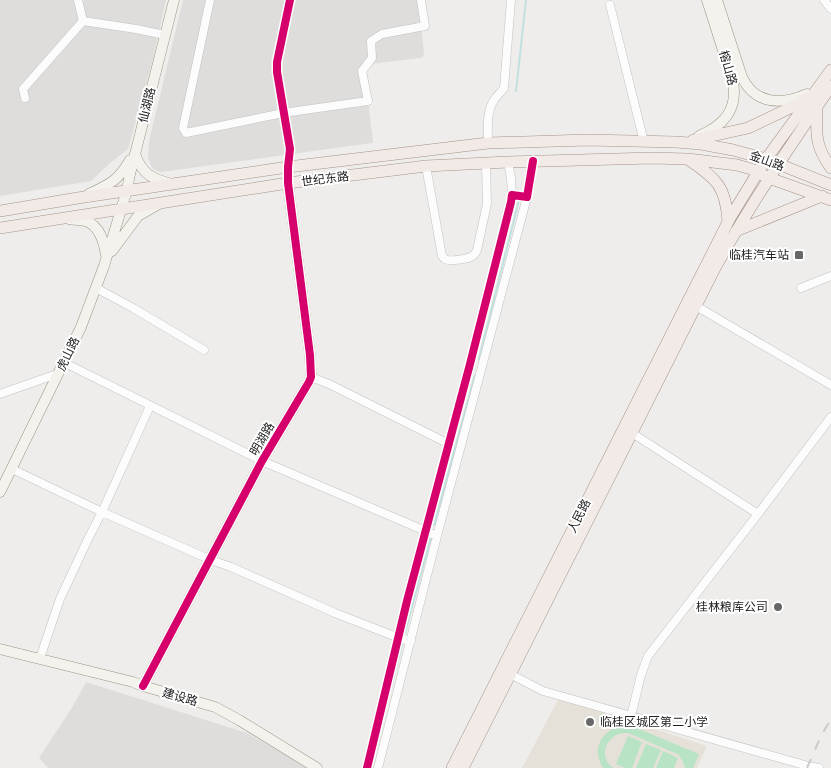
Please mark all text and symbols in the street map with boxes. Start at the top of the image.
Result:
street label: 榕山路 [716,49,740,87]
street label: 仙湖路 [136,86,158,124]
street label: 金山路 [748,148,786,174]
street label: 世纪东路 [300,169,350,189]
place label: 临桂汽车站 [729,248,789,262]
marker: 临桂汽车站 [793,249,805,261]
street label: 虎山路 [54,335,82,373]
street label: 明湖路 [247,420,277,458]
street label: 人民路 [565,497,593,535]
place label: 桂林粮库公司 [696,600,768,614]
marker: 桂林粮库公司 [772,601,784,613]
street label: 建设路 [161,685,199,709]
place label: 临桂区城区第二小学 [600,715,708,729]
marker: 临桂区城区第二小学 [584,716,596,728]

